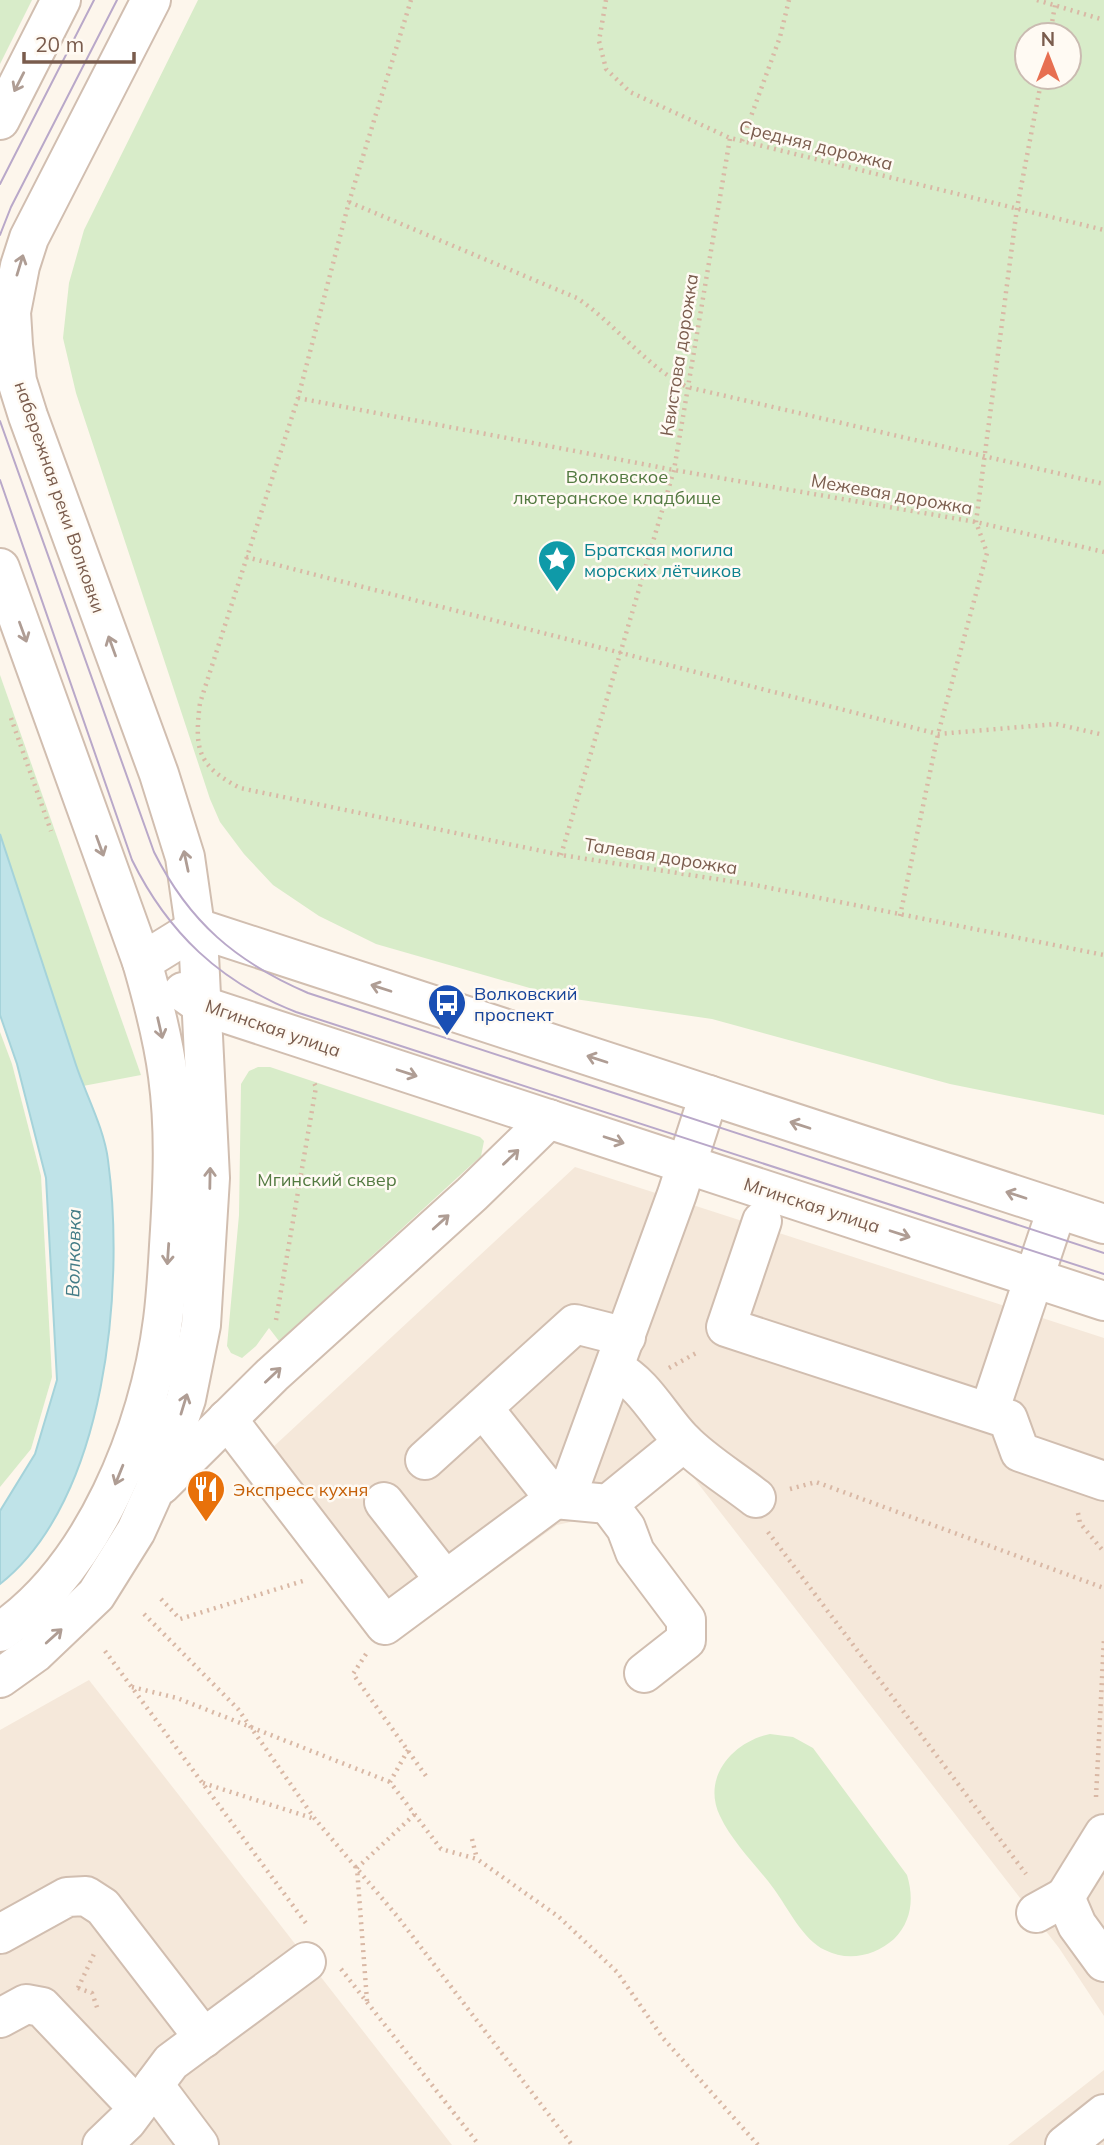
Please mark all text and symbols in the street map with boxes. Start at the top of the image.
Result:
scale bar [24,21,135,65]
north arrow [1013,21,1083,91]
text: N [1041,27,1055,51]
text: 20 m [35,31,84,57]
one-way arrow [12,71,26,92]
street label: Средняя дорожка [737,115,895,175]
one-way arrow [15,254,28,276]
street label: Квистова дорожка [655,272,703,438]
street label: набережная реки Волковки [9,378,111,616]
park label: Волковское лютеранское кладбище [513,465,721,509]
street label: Межевая дорожка [809,468,975,520]
place icon: Братская могила морских лётчиков [536,538,578,593]
place label: Братская могила морских лётчиков [584,538,741,582]
one-way arrow [18,621,30,643]
one-way arrow [105,635,117,657]
street label: Талевая дорожка [583,833,739,879]
one-way arrow [95,835,107,857]
one-way arrow [178,850,192,873]
one-way arrow [371,981,393,993]
bus stop icon: Волковский проспект [426,982,468,1037]
place label: Волковский проспект [474,982,577,1026]
street label: Мгинская улица [202,994,344,1062]
one-way arrow [154,1016,167,1039]
one-way arrow [587,1052,609,1064]
one-way arrow [396,1068,418,1080]
one-way arrow [789,1117,811,1130]
one-way arrow [603,1135,625,1148]
one-way arrow [502,1148,519,1165]
one-way arrow [203,1167,217,1190]
park label: Мгинский сквер [257,1168,397,1191]
street label: Мгинская улица [741,1172,883,1238]
one-way arrow [1005,1188,1027,1201]
water label: Волковка [60,1208,86,1298]
one-way arrow [432,1214,450,1230]
one-way arrow [889,1228,911,1241]
one-way arrow [161,1243,174,1265]
one-way arrow [264,1366,281,1383]
one-way arrow [178,1393,191,1415]
one-way arrow [111,1464,124,1485]
restaurant icon: Экспресс кухня [185,1468,227,1523]
place label: Экспресс кухня [233,1478,368,1501]
one-way arrow [45,1628,63,1644]

